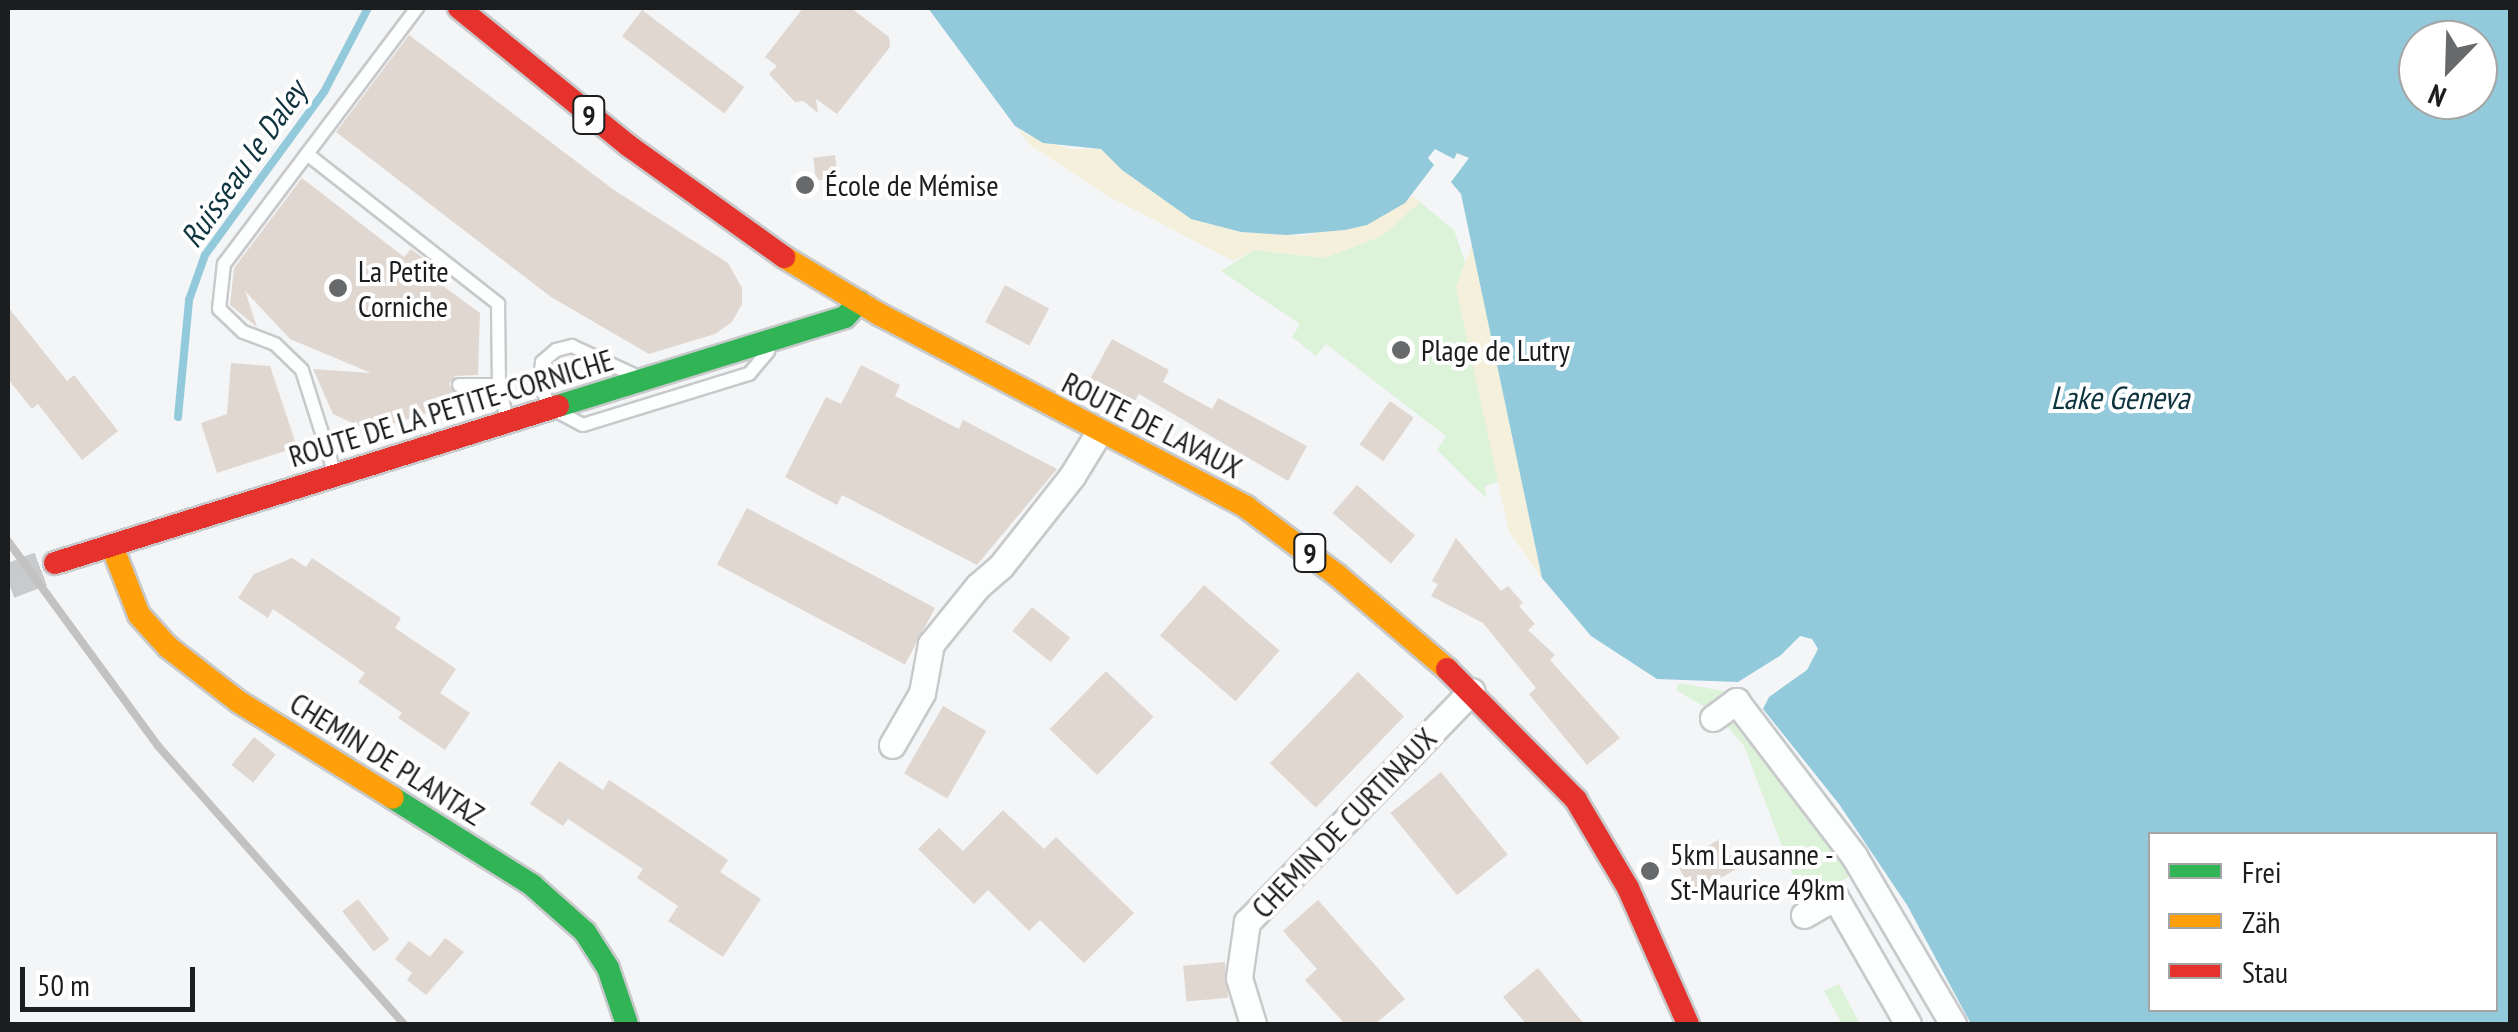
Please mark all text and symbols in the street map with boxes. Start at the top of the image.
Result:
north arrow [2398,20,2498,120]
water label: Ruisseau le Daley [172,74,314,254]
text: N [2423,76,2451,116]
road number: 9 [572,92,606,138]
place label: École de Mémise [825,167,999,203]
marker: École de Mémise [794,174,816,196]
place label: La Petite Corniche [358,253,449,324]
marker: La Petite Corniche [327,277,349,299]
place label: Plage de Lutry [1421,332,1570,368]
marker: Plage de Lutry [1390,339,1412,361]
street label: ROUTE DE LA PETITE-CORNICHE [284,341,618,475]
street label: ROUTE DE LAVAUX [1056,364,1248,486]
water label: Lake Geneva [2051,378,2189,416]
road number: 9 [1292,530,1328,576]
street label: CHEMIN DE PLANTAZ [284,685,490,833]
street label: CHEMIN DE CURTINAUX [1244,721,1444,925]
legend [2148,832,2498,1012]
place label: 5km Lausanne - St-Maurice 49km [1670,836,1845,906]
text: Frei [2242,852,2282,891]
marker: 5km Lausanne - St-Maurice 49km [1639,860,1661,882]
text: Zäh [2242,902,2280,941]
scale bar [25,947,200,1009]
text: Stau [2242,952,2288,991]
text: 50 m [37,965,90,1004]

